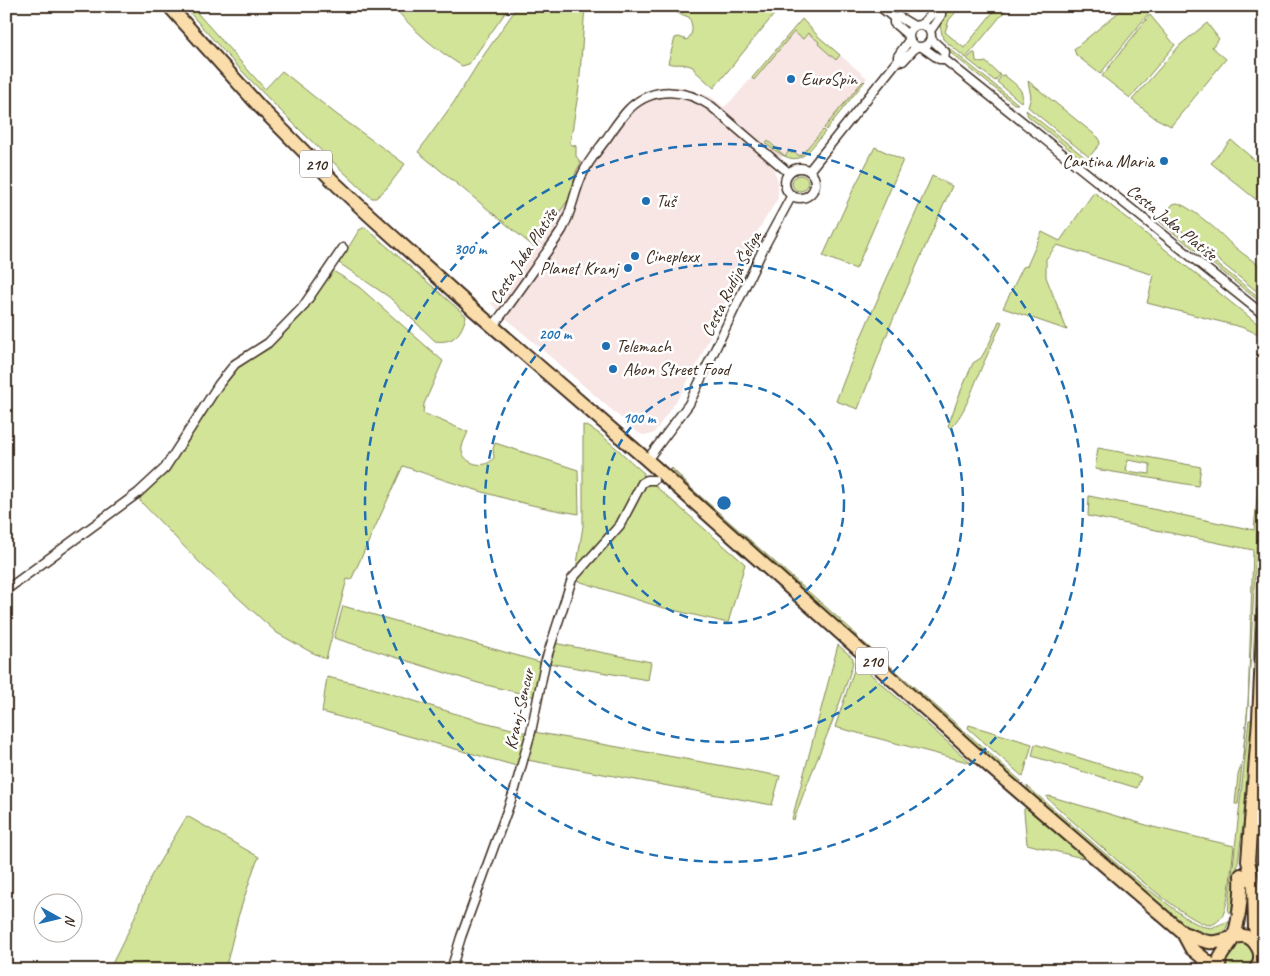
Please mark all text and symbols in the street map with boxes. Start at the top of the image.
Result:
place label: EuroSpin [801,68,858,90]
marker: EuroSpin [785,73,797,85]
road number: 210 [300,150,332,178]
place label: Cantina Maria [1062,150,1156,172]
marker: Cantina Maria [1158,155,1170,167]
street label: Cesta Jaka Platiše [1122,179,1222,266]
place label: Tuš [656,190,678,212]
marker: Tuš [640,195,652,207]
street label: Cesta Jaka Platiše [484,203,563,308]
street label: Cesta Rudija Šeliga [696,226,767,340]
text: 300 m [454,240,488,259]
place label: Cineplexx [645,245,701,267]
marker: Cineplexx [629,250,641,262]
place label: Planet Kranj [540,257,620,279]
marker: Planet Kranj [622,262,634,274]
text: 200 m [539,325,573,344]
place label: Telemach [616,335,673,357]
marker: Telemach [600,340,612,352]
place label: Abon Street Food [623,358,732,380]
marker: Abon Street Food [607,363,619,375]
text: 100 m [623,409,657,428]
centre of rings [715,494,733,512]
road number: 210 [856,648,888,674]
street label: Kranj-Sencur [499,665,539,752]
north arrow [32,894,82,944]
text: N [61,914,79,928]

